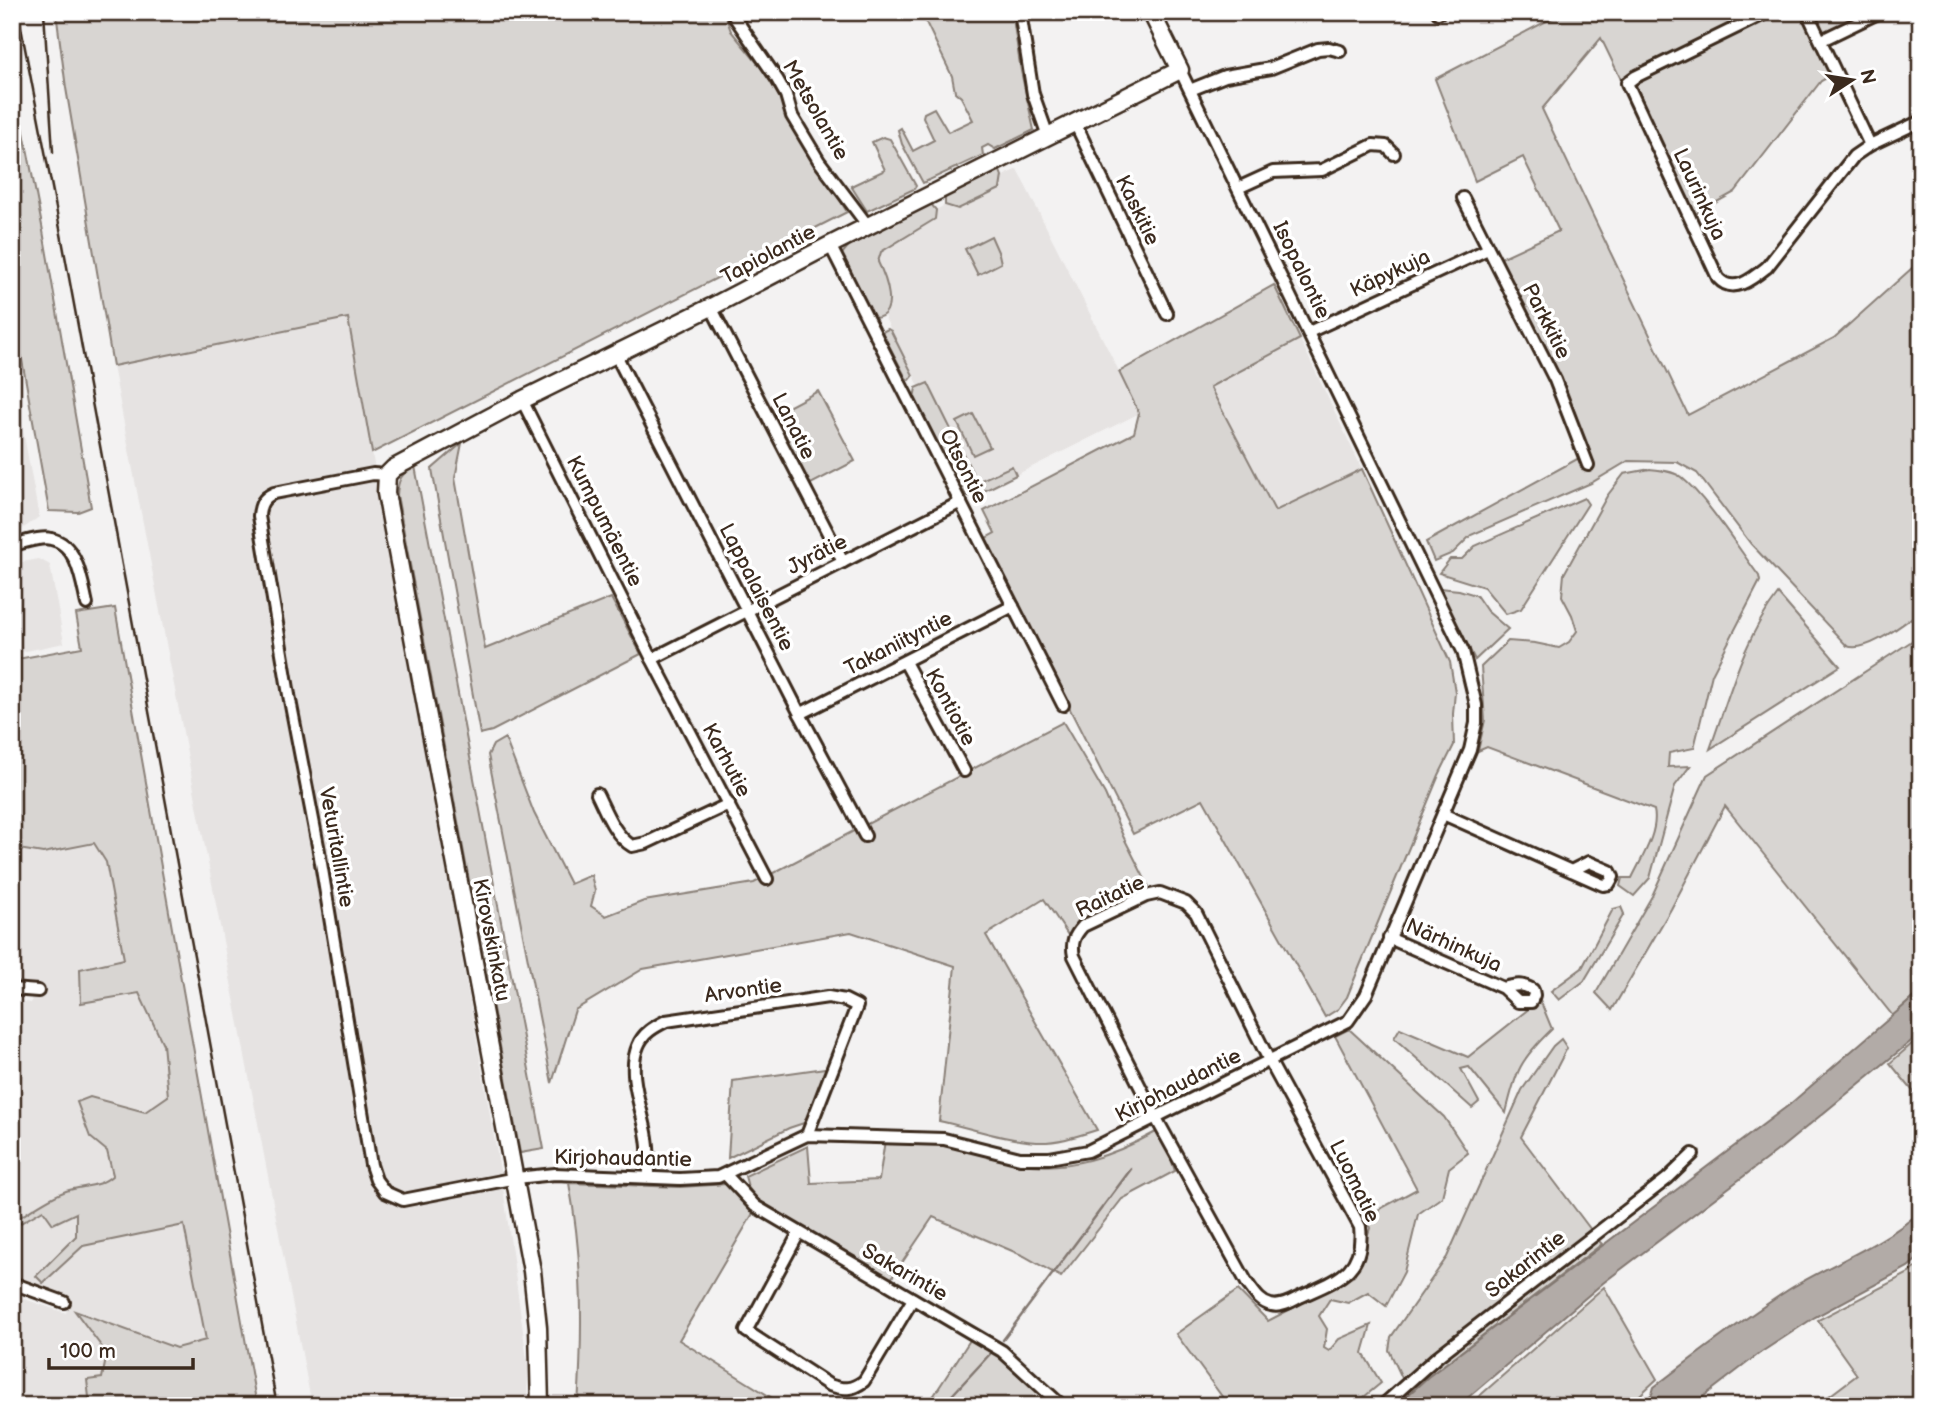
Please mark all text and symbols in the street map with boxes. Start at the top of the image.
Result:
north arrow [1818,46,1888,116]
street label: Metsolantie [777,56,854,165]
text: N [1854,67,1880,86]
street label: Laurinkuja [1667,144,1732,244]
street label: Kaskitie [1110,171,1165,249]
street label: Isopalontie [1267,218,1336,323]
street label: Tapiolantie [717,219,820,290]
street label: Käpykuja [1346,244,1434,303]
street label: Parkkitie [1517,279,1576,363]
street label: Lanatie [766,389,821,463]
street label: Otsontie [934,425,993,508]
street label: Kumpumäentie [561,452,648,591]
street label: Lappalaisentie [714,519,799,655]
street label: Jyrätie [783,529,851,580]
street label: Takaniityntie [840,606,956,681]
street label: Kontiotie [920,664,981,750]
street label: Karhutie [697,719,756,801]
street label: Veturitallintie [314,785,359,909]
street label: Raitatie [1072,870,1149,923]
street label: Kirovskinkatu [467,876,516,1004]
street label: Närhinkuja [1402,913,1506,978]
street label: Arvontie [703,973,783,1008]
street label: Kirjohaudantie [1111,1043,1245,1128]
street label: Luomatie [1324,1136,1385,1227]
street label: Kirjohaudantie [554,1145,692,1172]
street label: Sakarintie [1480,1225,1570,1303]
street label: Sakarintie [858,1238,952,1307]
scale bar [49,1327,192,1371]
text: 100 m [60,1339,116,1364]

